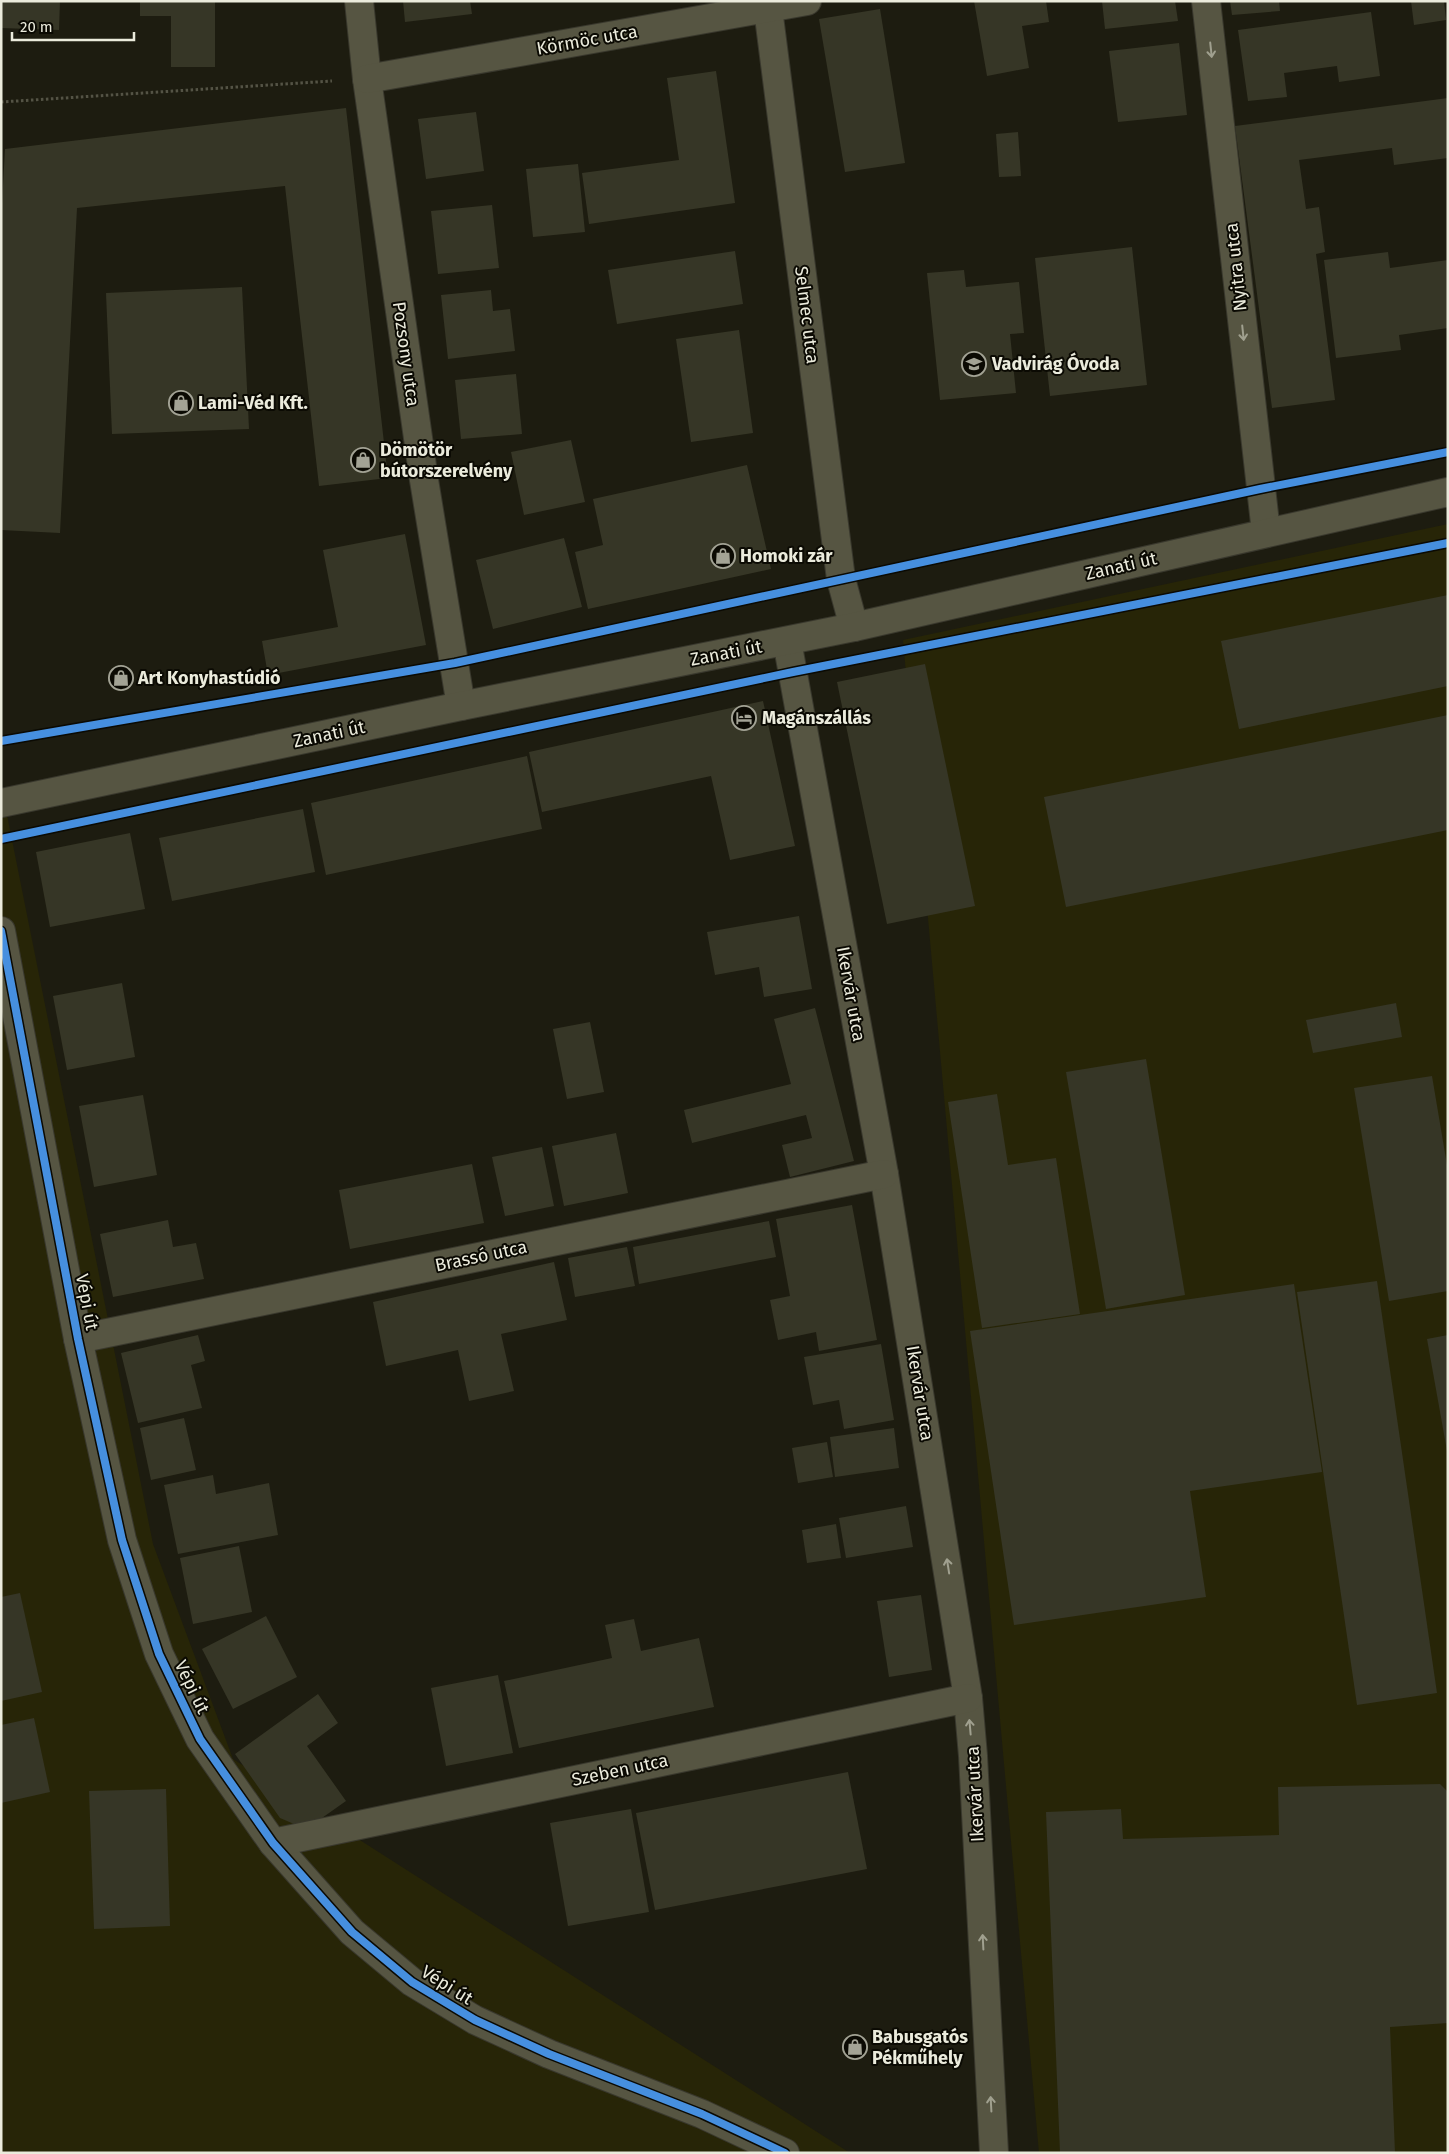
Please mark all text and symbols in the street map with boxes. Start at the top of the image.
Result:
scale bar [12,10,135,42]
text: 20 m [20,18,53,36]
street label: Körmöc utca [535,20,639,60]
one-way arrow [1206,41,1216,57]
street label: Nyitra utca [1220,222,1252,312]
street label: Selmec utca [790,265,824,365]
street label: Pozsony utca [388,300,424,408]
one-way arrow [1238,325,1248,341]
school or university icon: Vadvirág Óvoda [961,351,987,377]
place label: Vadvirág Óvoda [991,352,1120,375]
shop icon: Lami-Véd Kft. [168,390,194,416]
place label: Lami-Véd Kft. [198,392,308,414]
place label: Dömötör bútorszerelvény [380,439,513,482]
shop icon: Dömötör bútorszerelvény [350,447,376,473]
shop icon: Homoki zár [710,543,736,569]
place label: Homoki zár [740,545,833,567]
street label: Zanati út [1083,547,1159,585]
street label: Zanati út [688,635,764,671]
shop icon: Art Konyhastúdió [108,665,134,691]
place label: Art Konyhastúdió [137,667,281,689]
hotel icon: Magánszállás [731,705,757,731]
place label: Magánszállás [762,707,871,729]
street label: Zanati út [291,716,367,752]
street label: Ikervár utca [832,945,870,1043]
street label: Brassó utca [433,1235,529,1277]
street label: Vépi út [71,1272,103,1333]
street label: Ikervár utca [902,1344,938,1442]
one-way arrow [942,1559,952,1575]
street label: Vépi út [170,1657,215,1718]
one-way arrow [966,1719,975,1735]
street label: Ikervár utca [961,1745,989,1843]
street label: Szeben utca [570,1749,670,1791]
one-way arrow [978,1934,987,1950]
street label: Vépi út [417,1961,477,2010]
place label: Babusgatós Pékműhely [872,2026,968,2069]
shop icon: Babusgatós Pékműhely [842,2034,868,2060]
one-way arrow [987,2096,996,2112]

